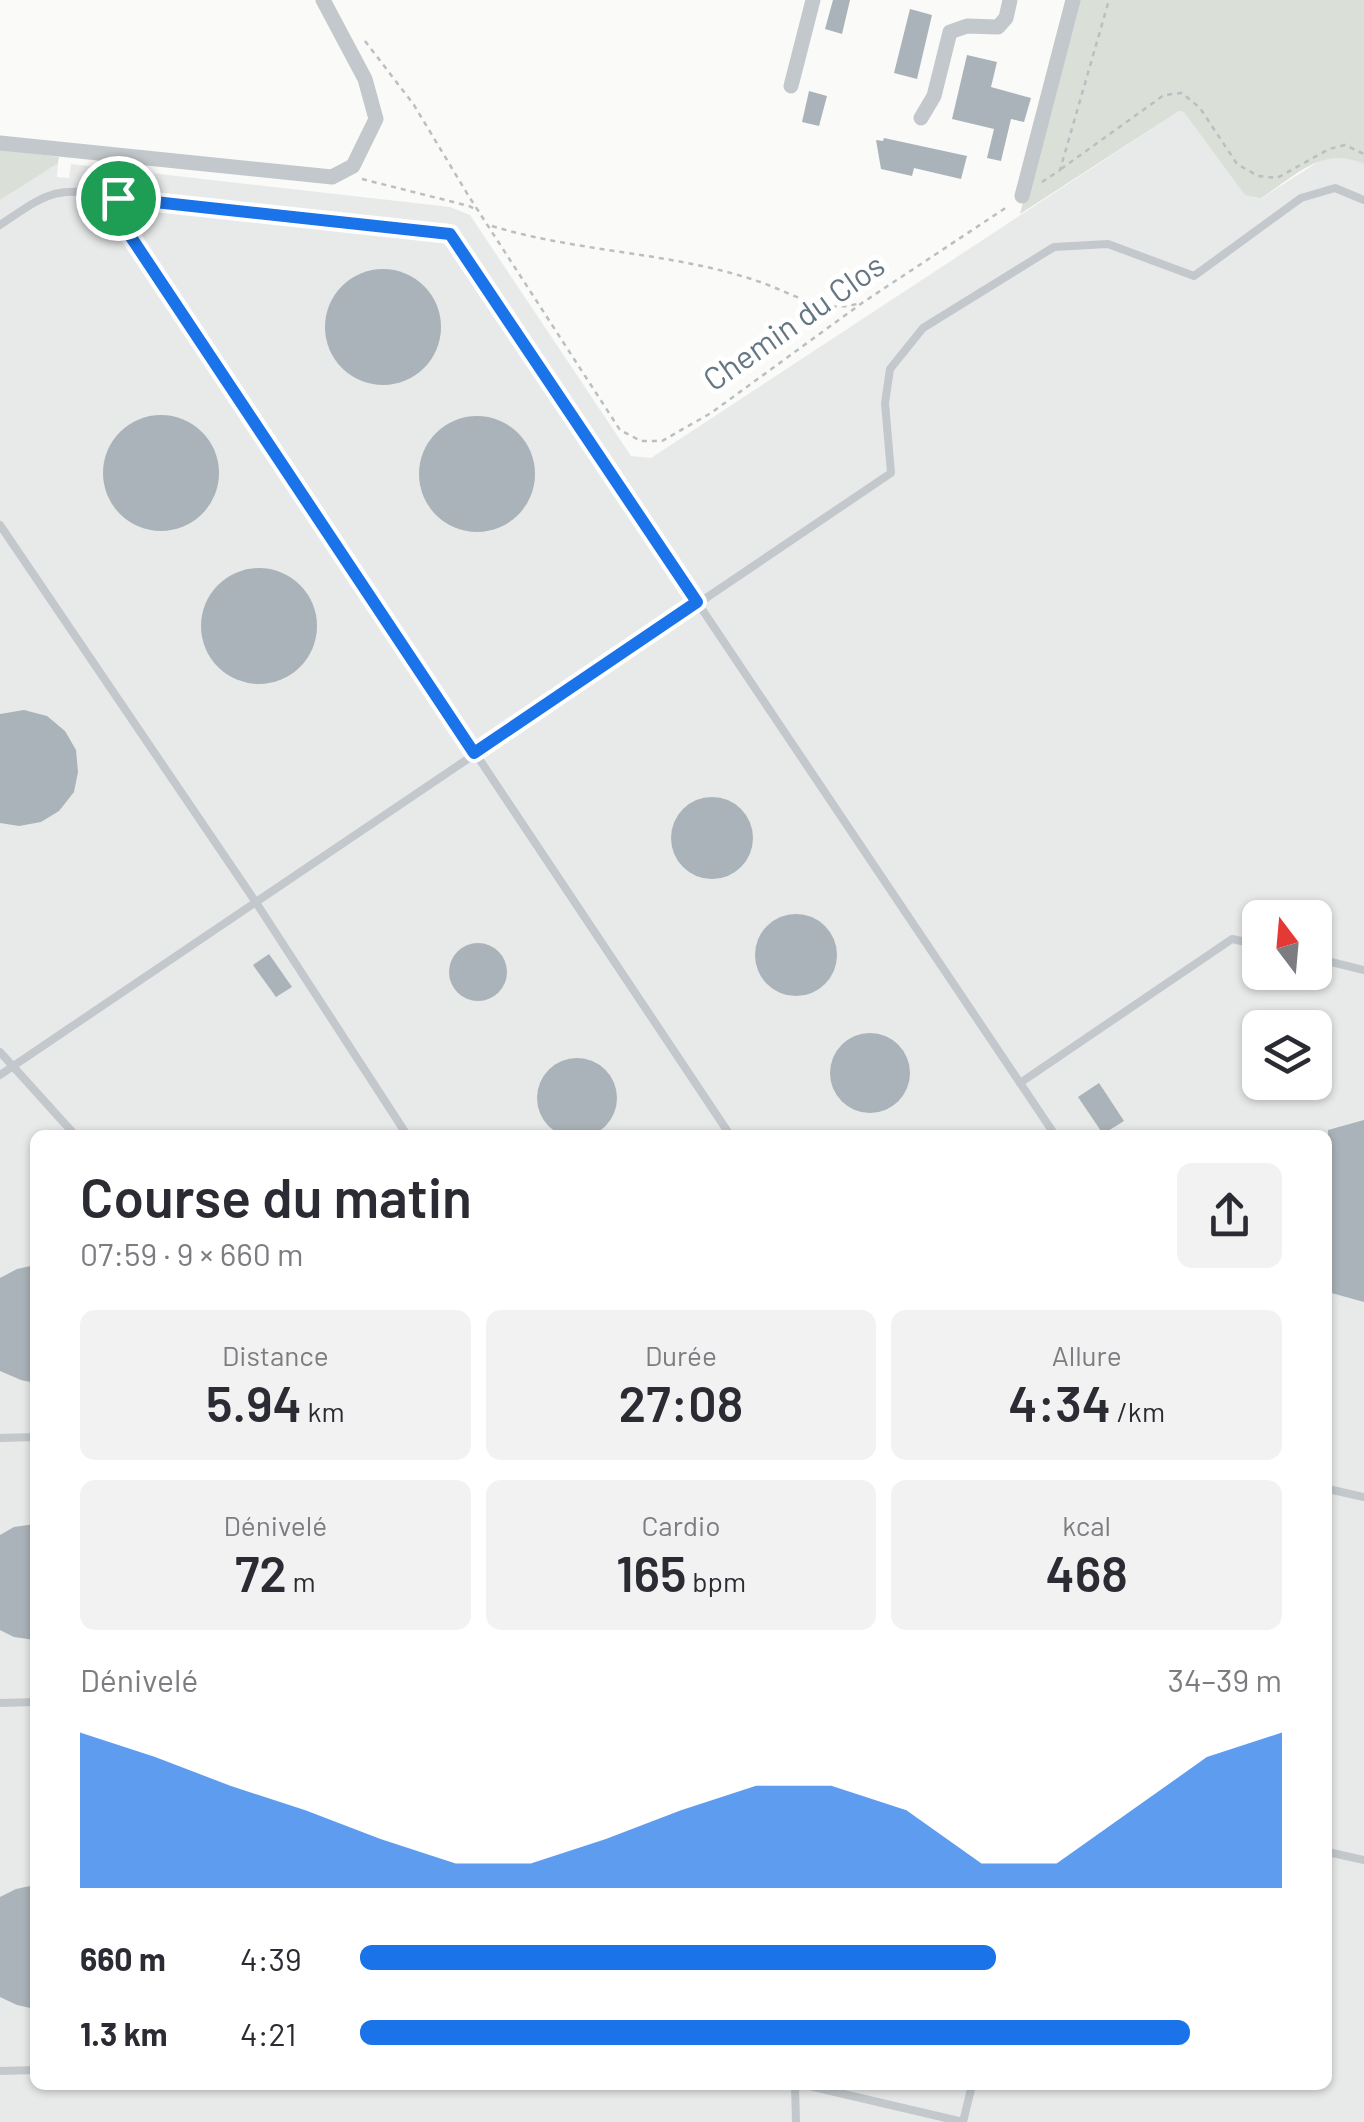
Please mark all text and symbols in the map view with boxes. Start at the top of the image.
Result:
pin [76,156,161,241]
icon: arrive [91,171,146,226]
street label: Chemin du Clos [695,245,891,397]
north arrow [1242,900,1332,990]
map controls [1242,900,1332,1100]
button: layers [1242,1010,1332,1100]
text: Course du matin [80,1163,472,1229]
button: share [1177,1163,1282,1268]
text: 07:59 · 9 × 660 m [80,1234,304,1272]
text: Distance [222,1338,329,1372]
text: Durée [645,1338,717,1372]
text: Allure [1052,1338,1122,1372]
text: 5.94 [206,1372,302,1432]
text: 27:08 [619,1372,743,1432]
text: 4:34 [1008,1372,1111,1432]
text: km [302,1394,345,1428]
text: /km [1111,1394,1165,1428]
text: Dénivelé [224,1508,327,1542]
text: Cardio [642,1508,720,1542]
text: kcal [1062,1508,1111,1542]
text: 72 [235,1542,287,1602]
text: 165 [616,1542,687,1602]
text: 468 [1045,1542,1128,1602]
text: m [287,1564,316,1598]
text: bpm [687,1564,746,1598]
text: Dénivelé [80,1660,198,1698]
text: 34–39 m [1167,1660,1282,1698]
text: 660 m [80,1939,166,1977]
text: 4:39 [240,1939,302,1977]
text: 1.3 km [80,2014,167,2052]
text: 4:21 [240,2014,296,2052]

